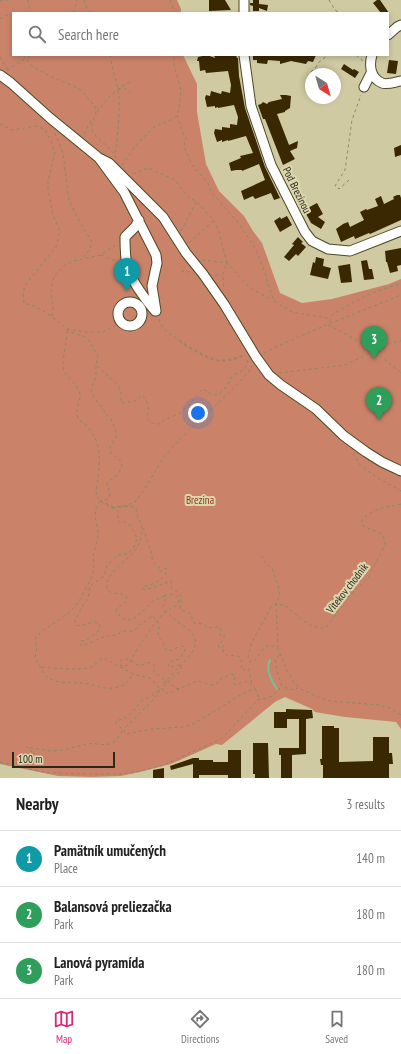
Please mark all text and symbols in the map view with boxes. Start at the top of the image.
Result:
search box [12,12,389,56]
icon: search [26,23,48,45]
text: Search here [58,25,119,44]
north arrow [305,68,341,104]
street label: Pod Brezinou [280,165,314,216]
pin: 1 [114,258,140,291]
pin: 3 [361,326,387,359]
pin: 2 [366,387,392,420]
your location [188,403,208,423]
park label: Brezina [186,493,214,507]
street label: Vitekov chodník [322,560,371,617]
scale bar [12,750,115,769]
text: 100 m [18,752,42,766]
text: Nearby [16,793,59,815]
text: 3 results [346,796,385,813]
text: Pamätník umučených [54,841,166,860]
text: 1 [26,850,32,867]
text: 140 m [356,850,385,867]
text: Place [54,860,78,877]
text: Balansová preliezačka [54,897,172,916]
text: 2 [26,906,32,923]
text: 180 m [356,906,385,923]
text: Park [54,916,73,933]
text: Lanová pyramída [54,953,144,972]
text: 3 [26,962,32,979]
text: 180 m [356,962,385,979]
text: Park [54,972,73,989]
tab: Map [53,1008,75,1046]
tab: Directions [181,1008,219,1046]
tab: Saved [325,1008,348,1046]

